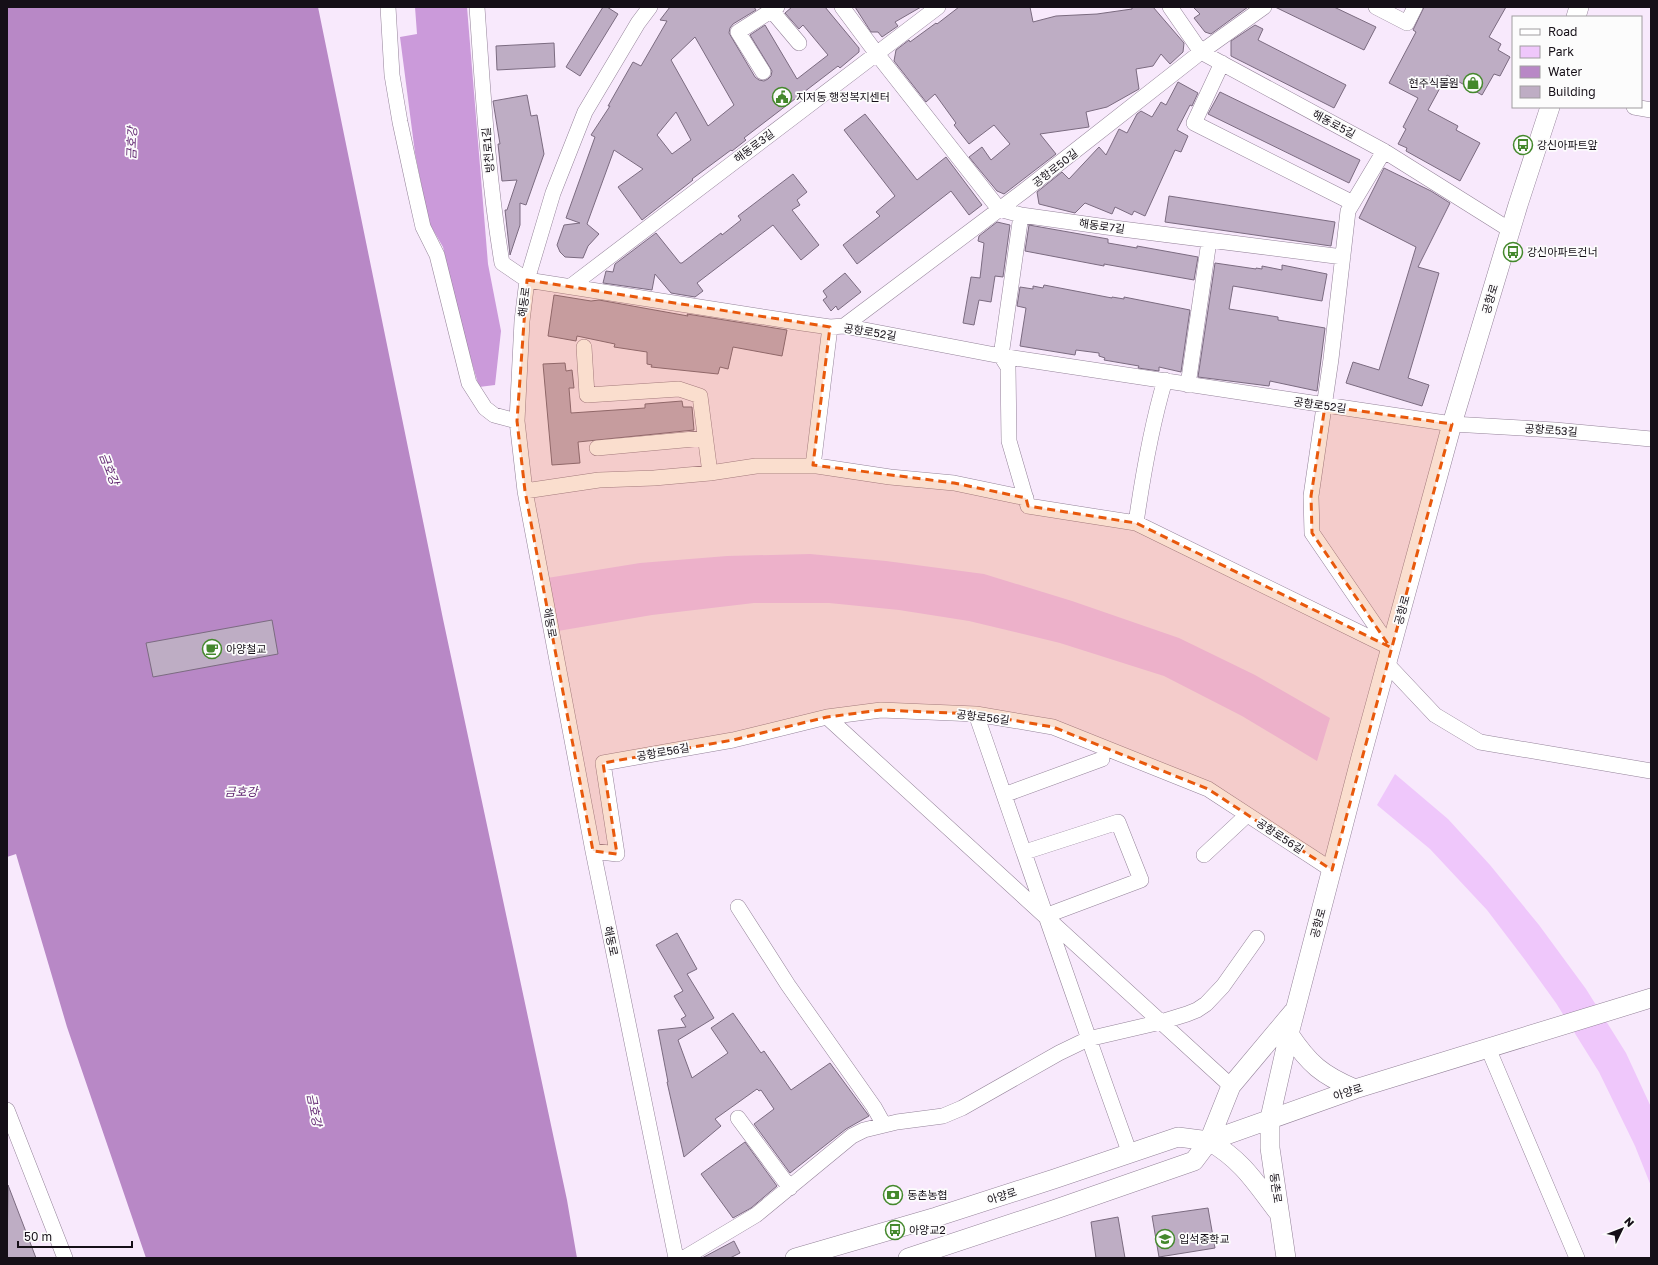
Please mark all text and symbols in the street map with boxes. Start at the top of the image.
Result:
legend [1512,16,1642,108]
text: Road [1548,24,1577,39]
text: Park [1548,44,1574,59]
text: Water [1548,64,1582,79]
shop icon: 현주식물원 [1462,72,1484,94]
place label: 현주식물원 [1408,76,1459,89]
text: Building [1548,84,1596,99]
public building icon: 지저동 행정복지센터 [771,86,793,108]
place label: 지저동 행정복지센터 [796,90,890,103]
street label: 해동로5길 [1310,107,1358,140]
water label: 금호강 [123,124,140,160]
street label: 해동로3길 [731,126,776,165]
street label: 방천로1길 [479,127,496,173]
bus stop icon: 강신아파트앞 [1512,134,1534,156]
place label: 강신아파트앞 [1537,138,1598,151]
street label: 공항로50길 [1030,146,1080,189]
street label: 해동로7길 [1078,216,1126,235]
bus stop icon: 강신아파트건너 [1502,241,1524,263]
place label: 강신아파트건너 [1527,245,1598,258]
street label: 공항로 [1479,282,1500,315]
street label: 해동로 [515,286,532,318]
street label: 공항로52길 [843,321,897,342]
street label: 공항로52길 [1293,394,1347,415]
street label: 공항로53길 [1524,421,1578,438]
water label: 금호강 [97,451,123,489]
street label: 공항로 [1391,594,1412,626]
street label: 해동로 [541,607,560,639]
cafe icon: 아양철교 [201,638,223,660]
place label: 아양철교 [226,642,266,655]
street label: 공항로56길 [956,707,1010,726]
street label: 공항로56길 [635,740,690,763]
water label: 금호강 [224,784,260,799]
street label: 공항로56길 [1254,816,1306,856]
street label: 공항로 [1307,907,1328,939]
street label: 해동로 [602,925,621,957]
street label: 아양로 [1331,1081,1364,1102]
water label: 금호강 [304,1092,325,1130]
street label: 동촌로 [1268,1172,1285,1204]
bank icon: 동촌농협 [882,1184,904,1206]
street label: 아양로 [985,1185,1018,1206]
place label: 동촌농협 [907,1188,947,1201]
north arrow [1602,1209,1642,1249]
text: N [1622,1214,1637,1229]
bus stop icon: 아양교2 [884,1219,906,1241]
scale bar [18,1223,132,1249]
place label: 아양교2 [909,1223,946,1236]
school or university icon: 입석중학교 [1154,1228,1176,1250]
text: 50 m [24,1229,52,1244]
place label: 입석중학교 [1179,1232,1230,1245]

